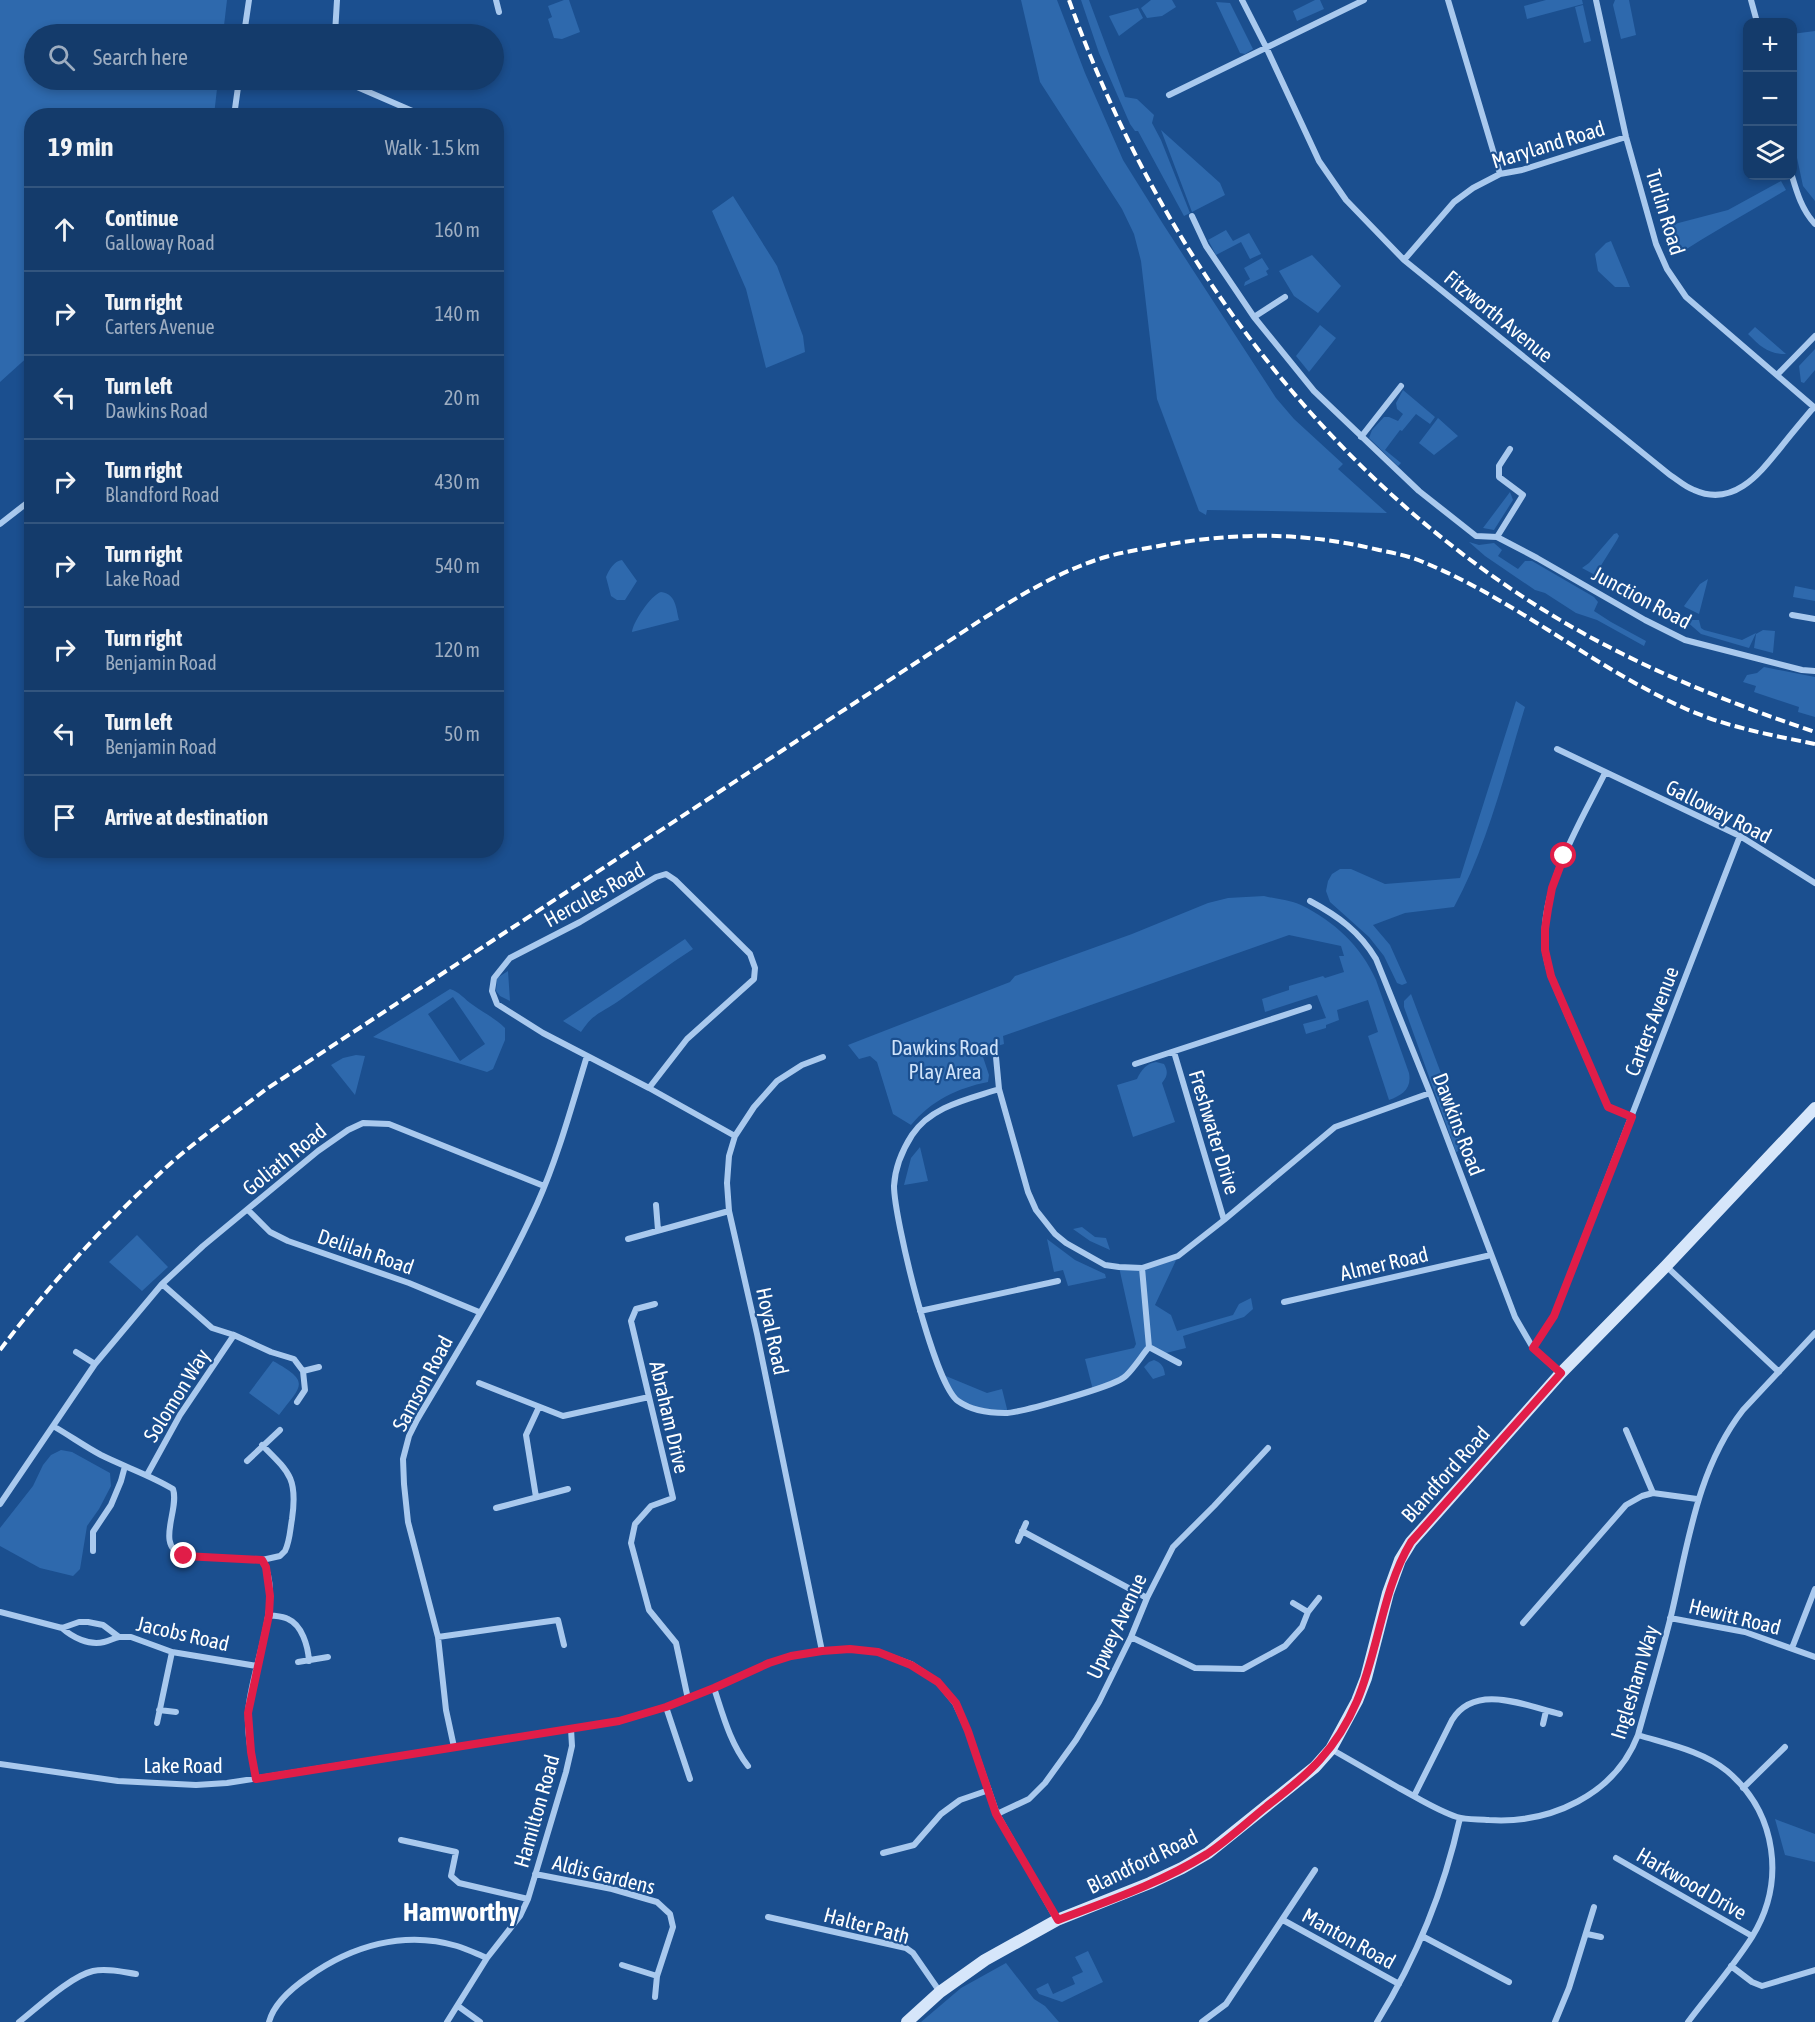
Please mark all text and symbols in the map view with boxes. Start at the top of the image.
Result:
map controls [1743,18,1797,180]
button: + [1743,18,1797,72]
search box [24,24,504,90]
icon: search [45,41,78,74]
text: Search here [93,44,188,70]
button: − [1743,72,1797,126]
street label: Maryland Road [1488,115,1608,173]
button: layers [1743,126,1797,180]
text: 19 min [48,132,113,162]
text: Walk · 1.5 km [385,136,480,159]
street label: Turlin Road [1642,166,1690,258]
text: Continue [105,205,179,231]
icon: ahead [48,213,81,246]
text: 160 m [435,218,480,241]
text: Galloway Road [105,231,215,254]
street label: Fitzworth Avenue [1440,265,1558,367]
text: Turn right [105,289,182,315]
icon: right [48,297,81,330]
text: 140 m [435,302,480,325]
text: Carters Avenue [105,315,215,338]
text: Turn left [105,373,172,399]
icon: left [48,381,81,414]
text: 20 m [444,386,480,409]
text: Dawkins Road [105,399,208,422]
text: Turn right [105,457,182,483]
icon: right [48,465,81,498]
text: 430 m [435,470,480,493]
text: Blandford Road [105,483,219,506]
text: Turn right [105,541,182,567]
icon: right [48,549,81,582]
text: 540 m [435,554,480,577]
street label: Junction Road [1588,561,1696,633]
text: Lake Road [105,567,180,590]
text: Turn right [105,625,182,651]
icon: right [48,633,81,666]
text: 120 m [435,638,480,661]
text: Benjamin Road [105,651,217,674]
text: Turn left [105,709,172,735]
icon: left [48,717,81,750]
text: 50 m [444,722,480,745]
text: Benjamin Road [105,735,217,758]
street label: Galloway Road [1662,774,1776,848]
icon: arrive [48,801,81,834]
text: Arrive at destination [105,804,268,830]
route start [1550,842,1576,868]
street label: Hercules Road [540,857,648,931]
street label: Carters Avenue [1619,963,1683,1079]
park label: Dawkins Road Play Area [891,1035,999,1083]
street label: Freshwater Drive [1185,1067,1245,1197]
street label: Dawkins Road [1428,1069,1490,1179]
street label: Goliath Road [237,1118,331,1200]
street label: Delilah Road [315,1223,417,1279]
street label: Almer Road [1338,1241,1430,1285]
street label: Hoyal Road [752,1285,794,1377]
street label: Samson Road [387,1331,457,1435]
street label: Solomon Way [138,1344,214,1446]
street label: Abraham Drive [645,1359,695,1475]
street label: Blandford Road [1396,1421,1494,1527]
route end [170,1542,196,1568]
street label: Upwey Avenue [1081,1570,1151,1682]
street label: Hewitt Road [1687,1593,1783,1639]
street label: Jacobs Road [134,1611,232,1655]
street label: Inglesham Way [1605,1622,1663,1742]
street label: Hamilton Road [508,1752,564,1870]
street label: Lake Road [143,1753,223,1777]
street label: Blandford Road [1083,1824,1201,1898]
street label: Harkwood Drive [1633,1842,1751,1924]
street label: Aldis Gardens [550,1850,658,1898]
district label: Hamworthy [403,1896,519,1927]
street label: Halter Path [821,1902,913,1948]
street label: Manton Road [1298,1903,1400,1973]

